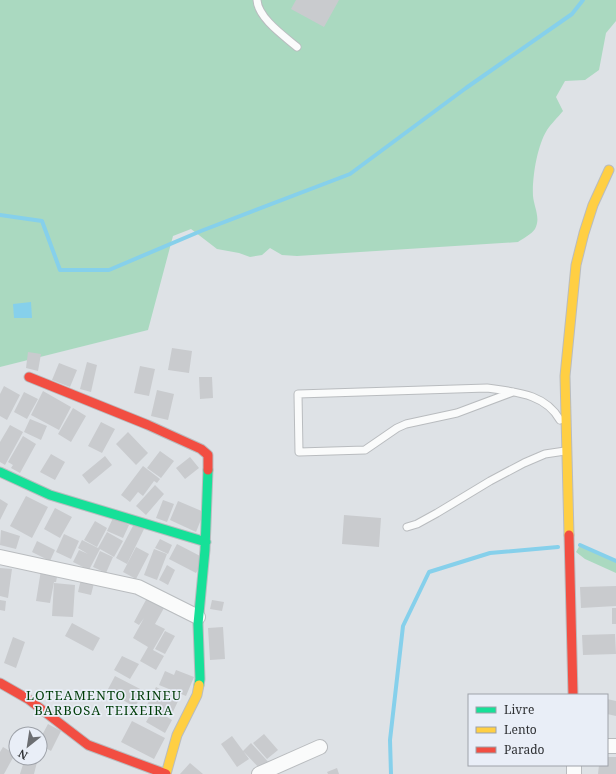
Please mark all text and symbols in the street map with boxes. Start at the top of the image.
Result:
district label: LOTEAMENTO IRINEU BARBOSA TEIXEIRA [26,686,182,719]
legend [468,694,608,766]
text: Livre [504,701,534,718]
text: Lento [504,721,537,738]
north arrow [8,726,48,766]
text: Parado [504,741,545,758]
text: N [15,746,30,764]

